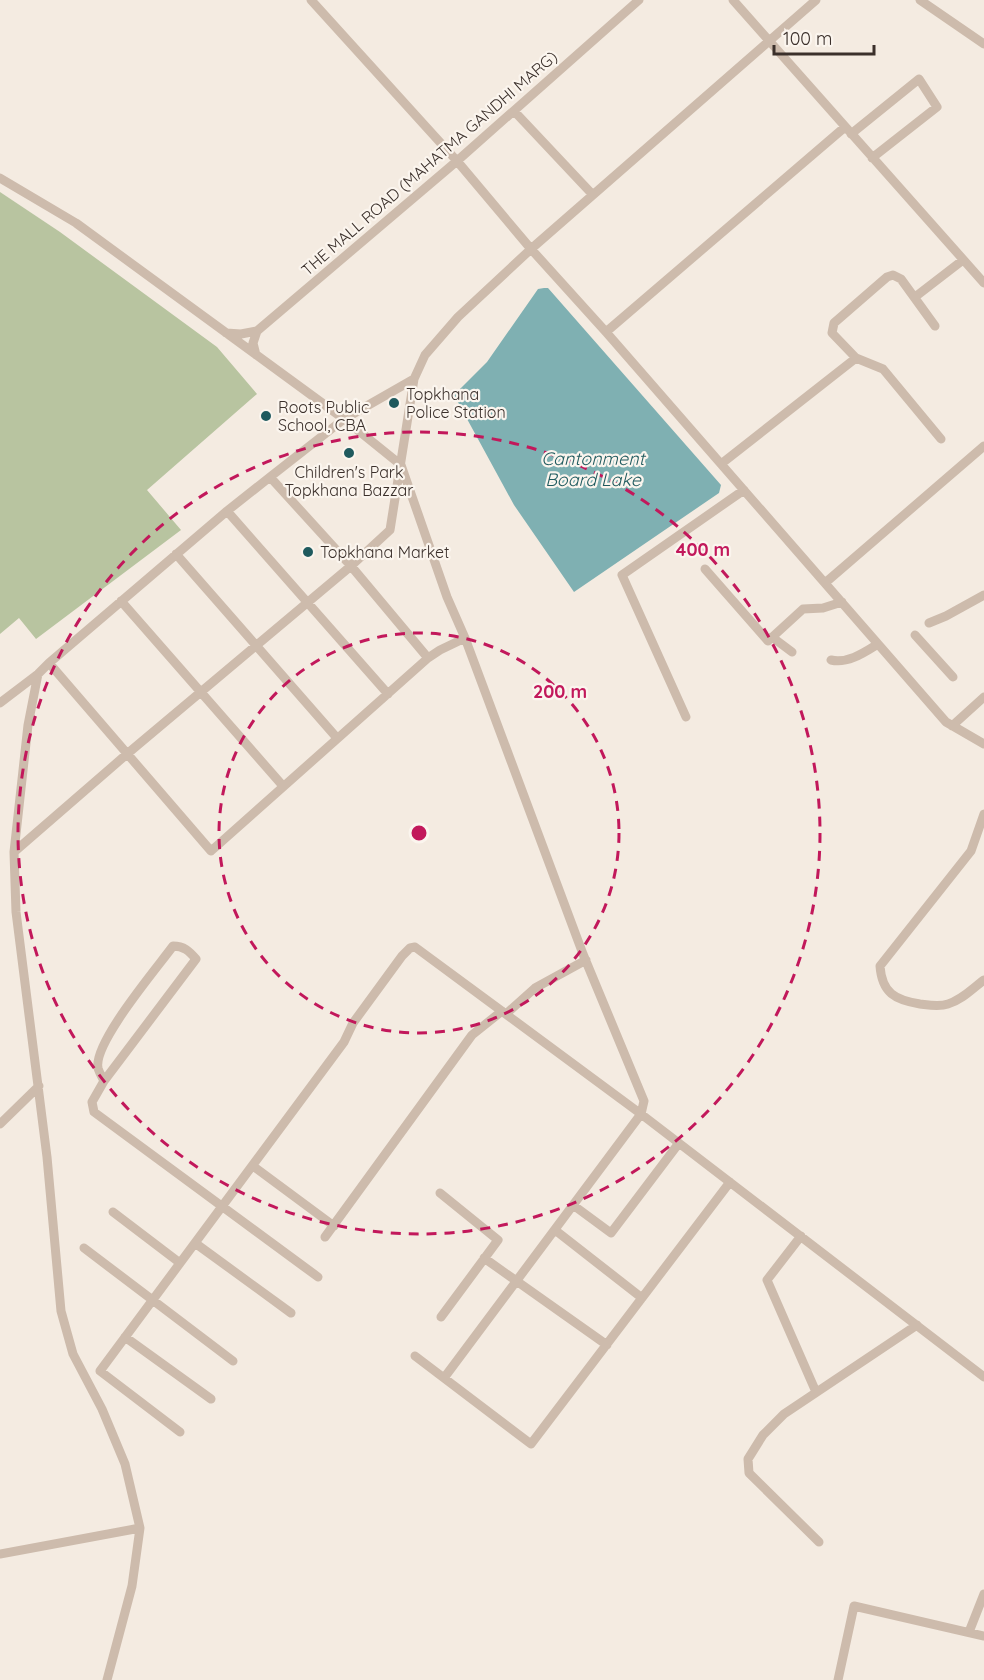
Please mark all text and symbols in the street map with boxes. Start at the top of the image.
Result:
scale bar [774,18,874,56]
text: 100 m [783,27,832,50]
street label: THE MALL ROAD (MAHATMA GANDHI MARG) [297,46,561,280]
place label: Topkhana Police Station [406,384,506,422]
marker: Topkhana Police Station [387,396,401,410]
place label: Roots Public School, CBA [278,397,369,435]
marker: Roots Public School, CBA [259,409,273,423]
marker: Children's Park Topkhana Bazzar [342,446,356,460]
water label: Cantonment Board Lake [541,447,647,491]
place label: Children's Park Topkhana Bazzar [285,462,413,500]
text: 400 m [676,538,730,561]
place label: Topkhana Market [320,542,449,562]
marker: Topkhana Market [301,545,315,559]
text: 200 m [533,680,587,703]
centre of rings [409,823,429,843]

